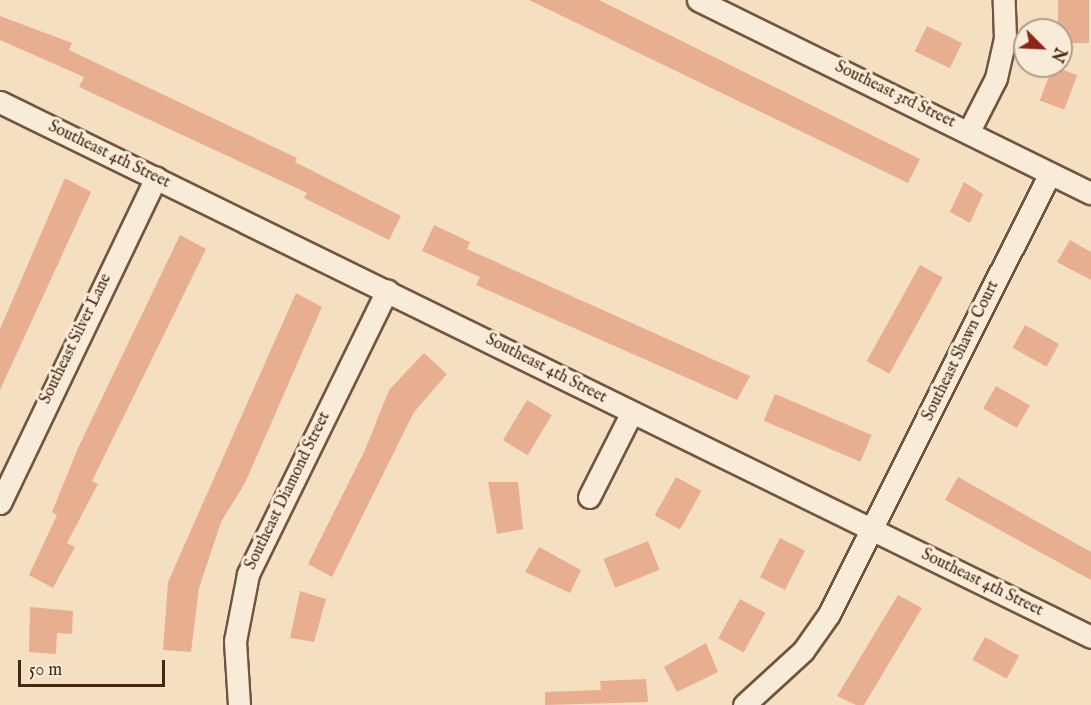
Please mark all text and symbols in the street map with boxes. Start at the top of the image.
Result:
north arrow [1013,18,1073,78]
text: N [1046,44,1070,65]
street label: Southeast 3rd Street [832,58,958,132]
street label: Southeast 4th Street [45,117,173,193]
street label: Southeast Silver Lane [36,271,116,407]
street label: Southeast Shawn Court [919,278,1003,424]
street label: Southeast 4th Street [482,330,610,408]
street label: Southeast Diamond Street [241,409,335,573]
street label: Southeast 4th Street [918,545,1046,621]
scale bar [21,648,168,686]
text: 50 m [29,659,62,682]

